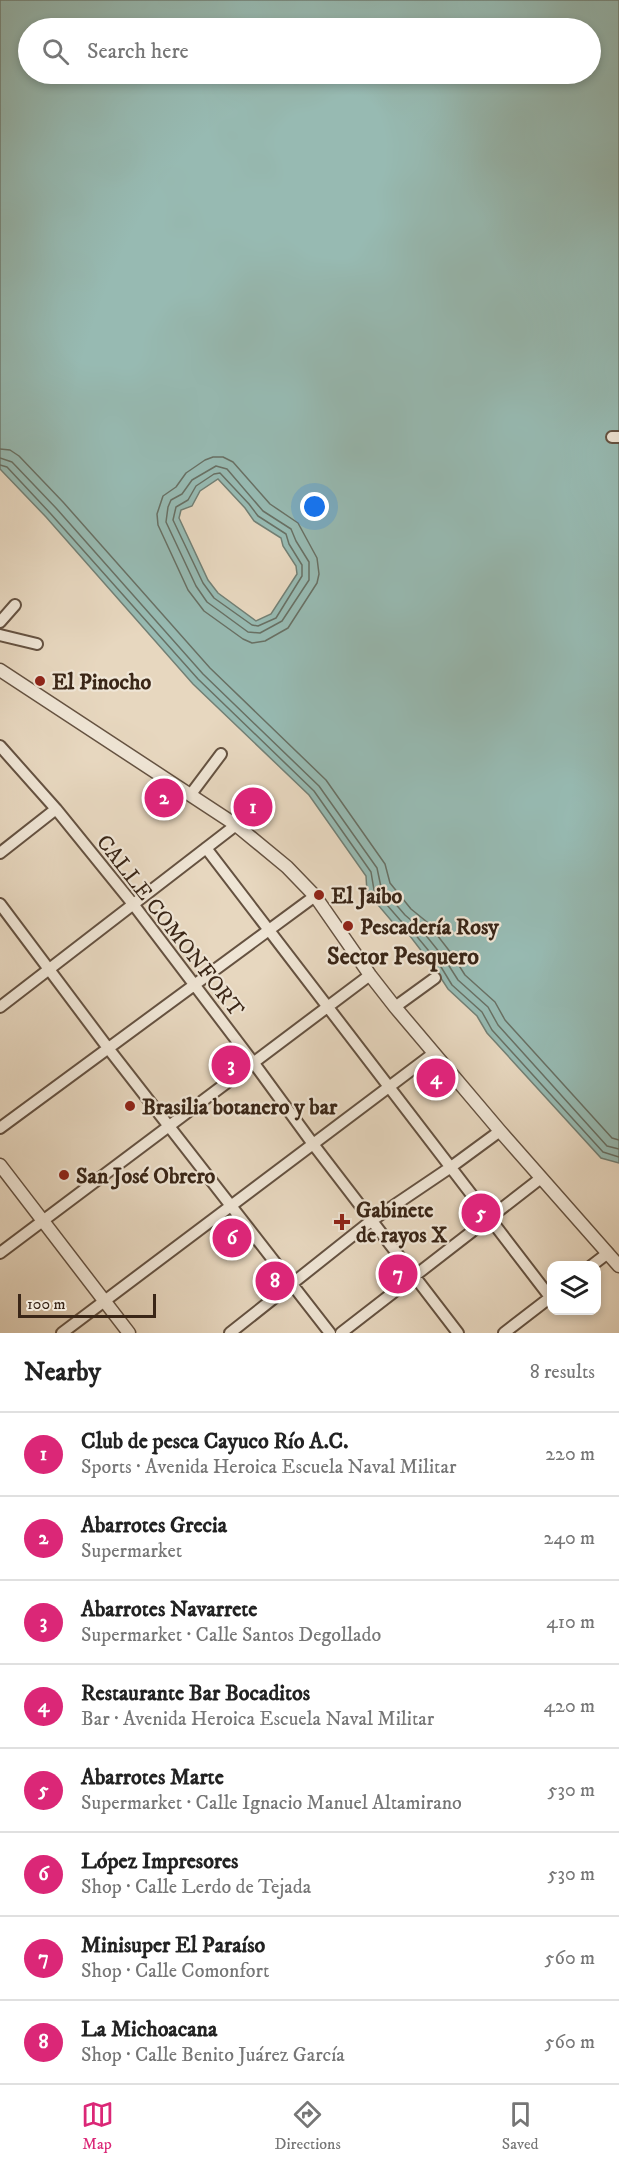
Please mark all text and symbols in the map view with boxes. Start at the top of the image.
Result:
search box [18,18,601,84]
icon: search [39,35,72,68]
text: Search here [87,38,189,65]
your location [300,492,329,521]
place label: El Pinocho [52,669,151,696]
marker: El Pinocho [33,674,47,688]
pin: 2 [144,776,184,820]
pin: 1 [234,784,272,830]
street label: CALLE COMONFORT [90,829,250,1023]
place label: El Jaibo [331,883,403,910]
marker: El Jaibo [312,888,326,902]
place label: Pescadería Rosy [360,914,499,941]
marker: Pescadería Rosy [341,919,355,933]
district label: Sector Pesquero [327,942,479,972]
pin: 3 [212,1042,250,1088]
pin: 4 [416,1056,456,1100]
place label: Brasilia botanero y bar [142,1094,338,1121]
marker: Brasilia botanero y bar [123,1099,137,1113]
place label: San José Obrero [76,1163,216,1190]
marker: San José Obrero [57,1168,71,1182]
pin: 5 [462,1190,500,1236]
place label: Gabinete de rayos X [356,1197,447,1249]
marker: Gabinete de rayos X [333,1213,351,1231]
pin: 6 [212,1216,252,1260]
pin: 7 [378,1252,418,1296]
pin: 8 [256,1258,294,1304]
map controls [547,1261,601,1315]
button: layers [547,1261,601,1315]
scale bar [18,1291,156,1318]
text: 100 m [27,1294,66,1314]
text: Nearby [24,1356,101,1389]
text: 8 results [530,1360,595,1385]
text: Club de pesca Cayuco Río A.C. [81,1428,348,1455]
text: 1 [40,1442,47,1467]
text: 220 m [545,1442,595,1467]
text: Sports · Avenida Heroica Escuela Naval Militar [81,1455,456,1480]
text: Abarrotes Grecia [81,1512,227,1539]
text: 2 [39,1526,48,1551]
text: 240 m [544,1526,595,1551]
text: Supermarket [81,1539,182,1564]
text: Abarrotes Navarrete [81,1596,257,1623]
text: 3 [40,1610,47,1635]
text: 410 m [546,1610,595,1635]
text: Supermarket · Calle Santos Degollado [81,1623,381,1648]
text: Restaurante Bar Bocaditos [81,1680,310,1707]
text: 4 [38,1694,49,1719]
text: 420 m [544,1694,595,1719]
text: Bar · Avenida Heroica Escuela Naval Militar [81,1707,434,1732]
text: Abarrotes Marte [81,1764,224,1791]
text: 5 [39,1778,48,1803]
text: 530 m [548,1778,595,1803]
text: Supermarket · Calle Ignacio Manuel Altamirano [81,1791,462,1816]
text: López Impresores [81,1848,238,1875]
text: 6 [38,1862,49,1887]
text: 530 m [548,1862,595,1887]
text: Shop · Calle Lerdo de Tejada [81,1875,311,1900]
text: Minisuper El Paraíso [81,1932,265,1959]
text: 7 [38,1946,49,1971]
text: 560 m [545,1946,595,1971]
text: Shop · Calle Comonfort [81,1959,269,1984]
text: La Michoacana [81,2016,217,2043]
text: 8 [38,2030,49,2055]
text: 560 m [545,2030,595,2055]
text: Shop · Calle Benito Juárez García [81,2043,345,2068]
tab: Map [81,2098,114,2154]
tab: Directions [275,2098,341,2154]
tab: Saved [502,2098,539,2154]

